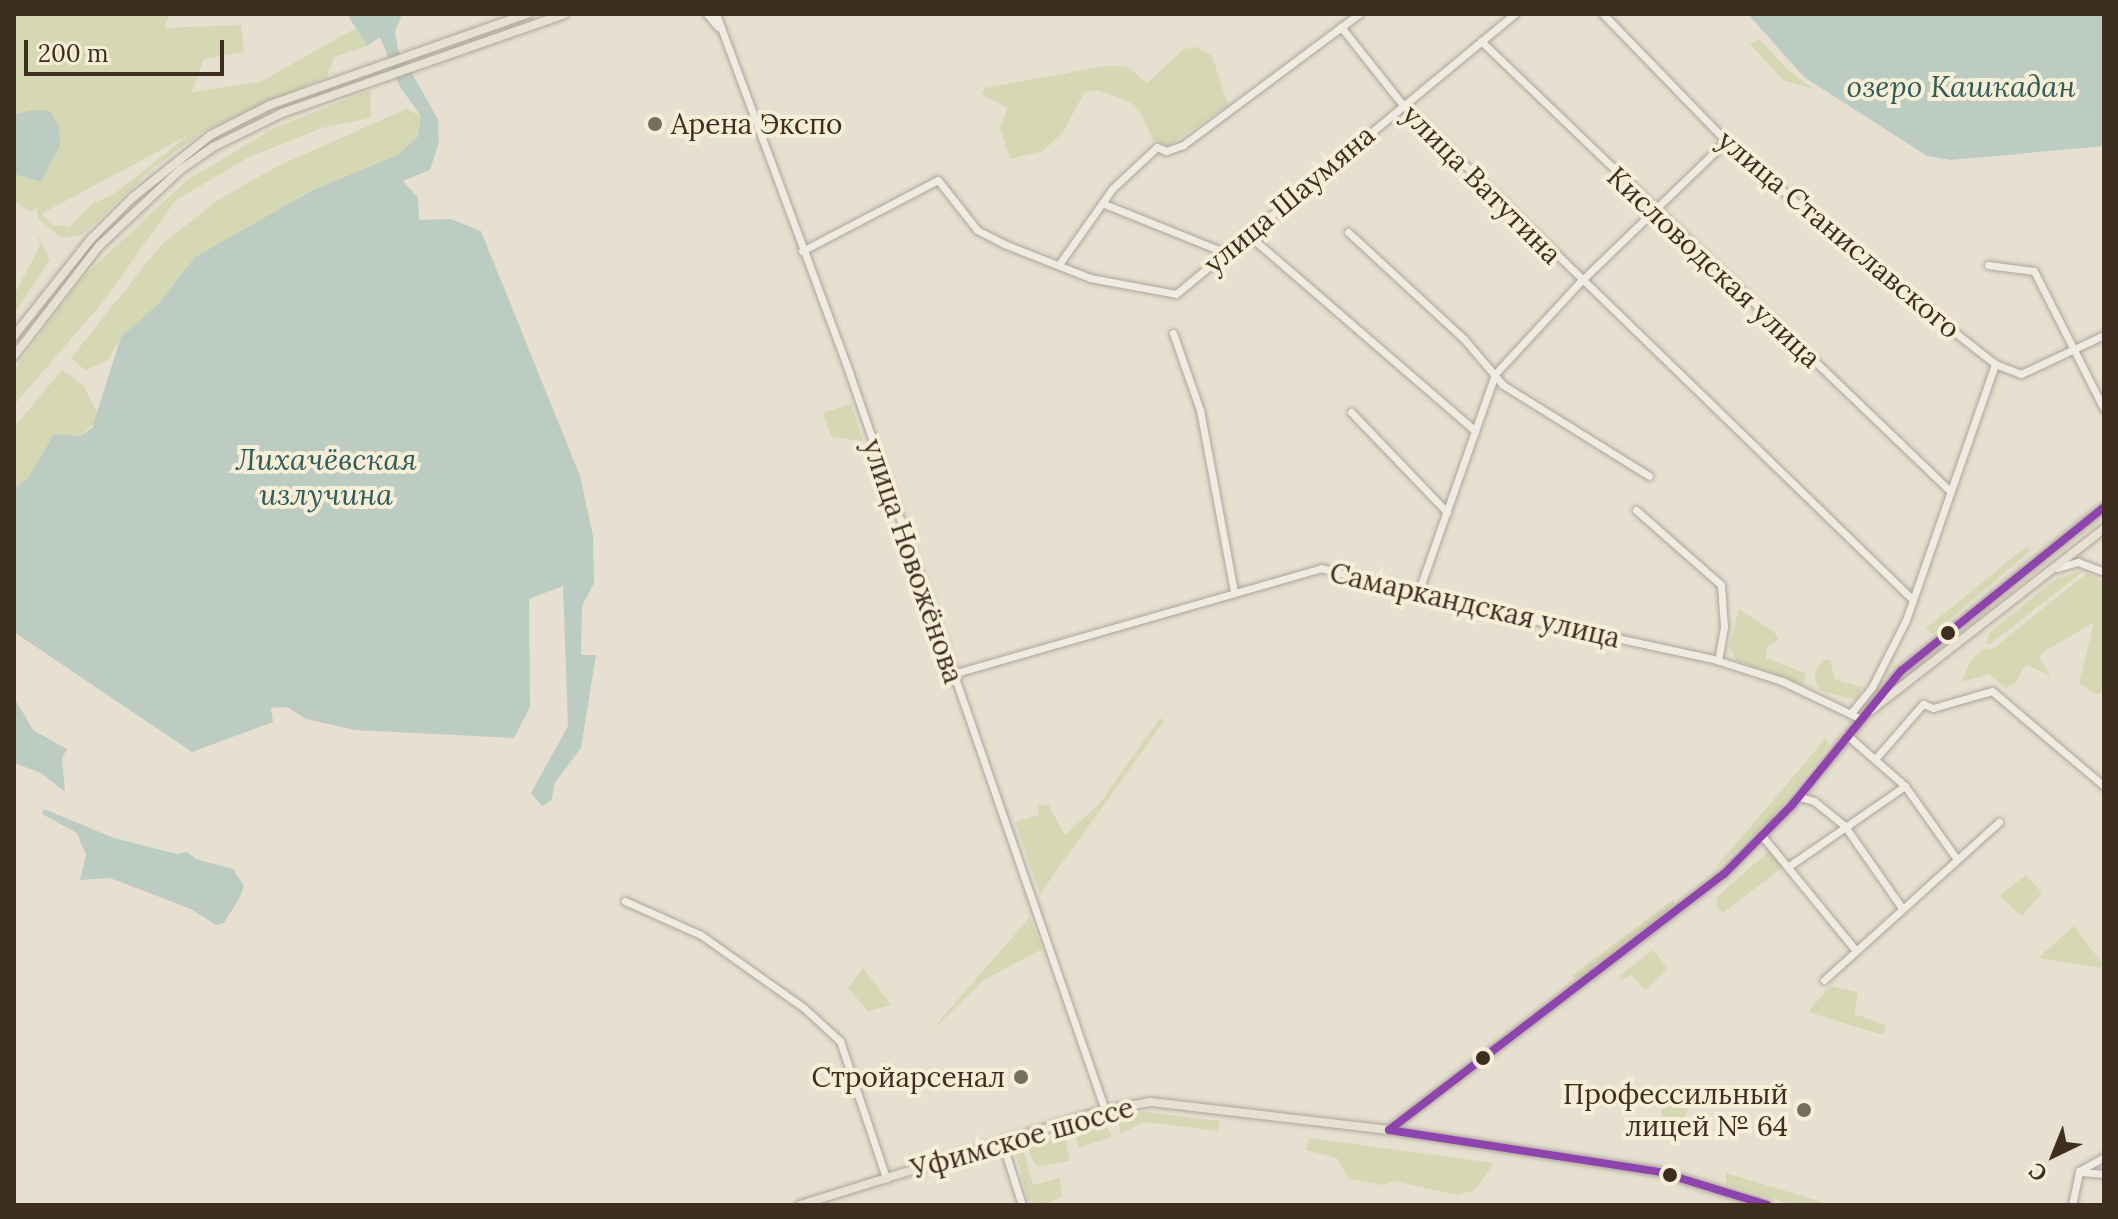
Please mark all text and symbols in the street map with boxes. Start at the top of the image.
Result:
scale bar [28,24,228,74]
text: 200 m [38,38,108,69]
water label: озеро Кашкадан [1847,68,2075,104]
street label: улица Ватутина [1395,97,1569,271]
place label: Арена Экспо [671,107,842,141]
marker: Арена Экспо [646,115,664,133]
street label: улица Шаумяна [1197,118,1381,280]
street label: улица Станиславского [1711,123,1967,345]
street label: Кисловодская улица [1600,159,1828,375]
street label: улица Новожёнова [855,434,971,688]
water label: Лихачёвская излучина [235,441,417,512]
street label: Самаркандская улица [1327,555,1623,655]
unlabelled marker [1940,625,1956,641]
unlabelled marker [1475,1050,1491,1066]
place label: Стройарсенал [811,1060,1005,1094]
marker: Стройарсенал [1012,1068,1030,1086]
place label: Профессильный лицей № 64 [1563,1077,1788,1143]
street label: Уфимское шоссе [907,1090,1137,1186]
marker: Профессильный лицей № 64 [1795,1101,1813,1119]
north arrow [2014,1115,2094,1195]
text: С [2023,1157,2053,1188]
unlabelled marker [1662,1167,1678,1183]

